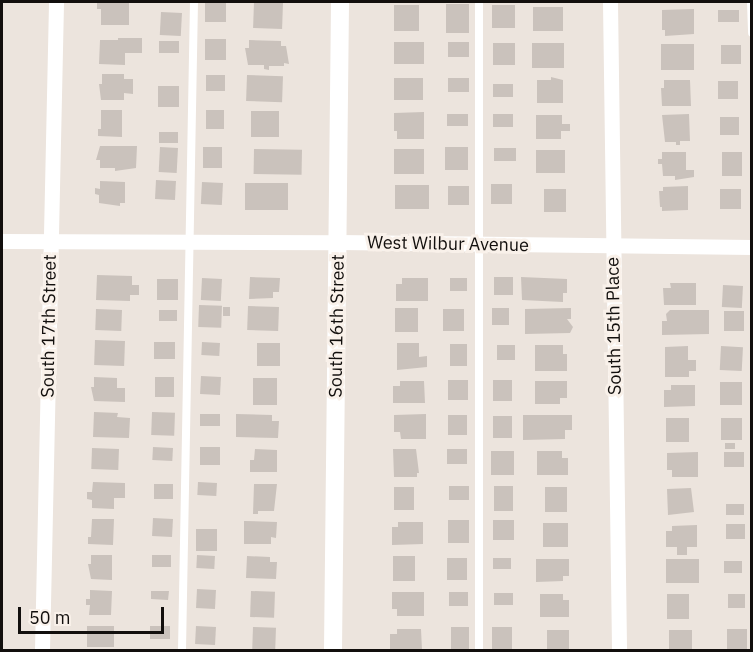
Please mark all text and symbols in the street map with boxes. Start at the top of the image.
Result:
street label: West Wilbur Avenue [367,232,529,256]
street label: South 17th Street [37,254,61,398]
street label: South 16th Street [325,254,349,398]
street label: South 15th Place [602,257,626,395]
scale bar [21,595,166,633]
text: 50 m [29,606,71,629]

